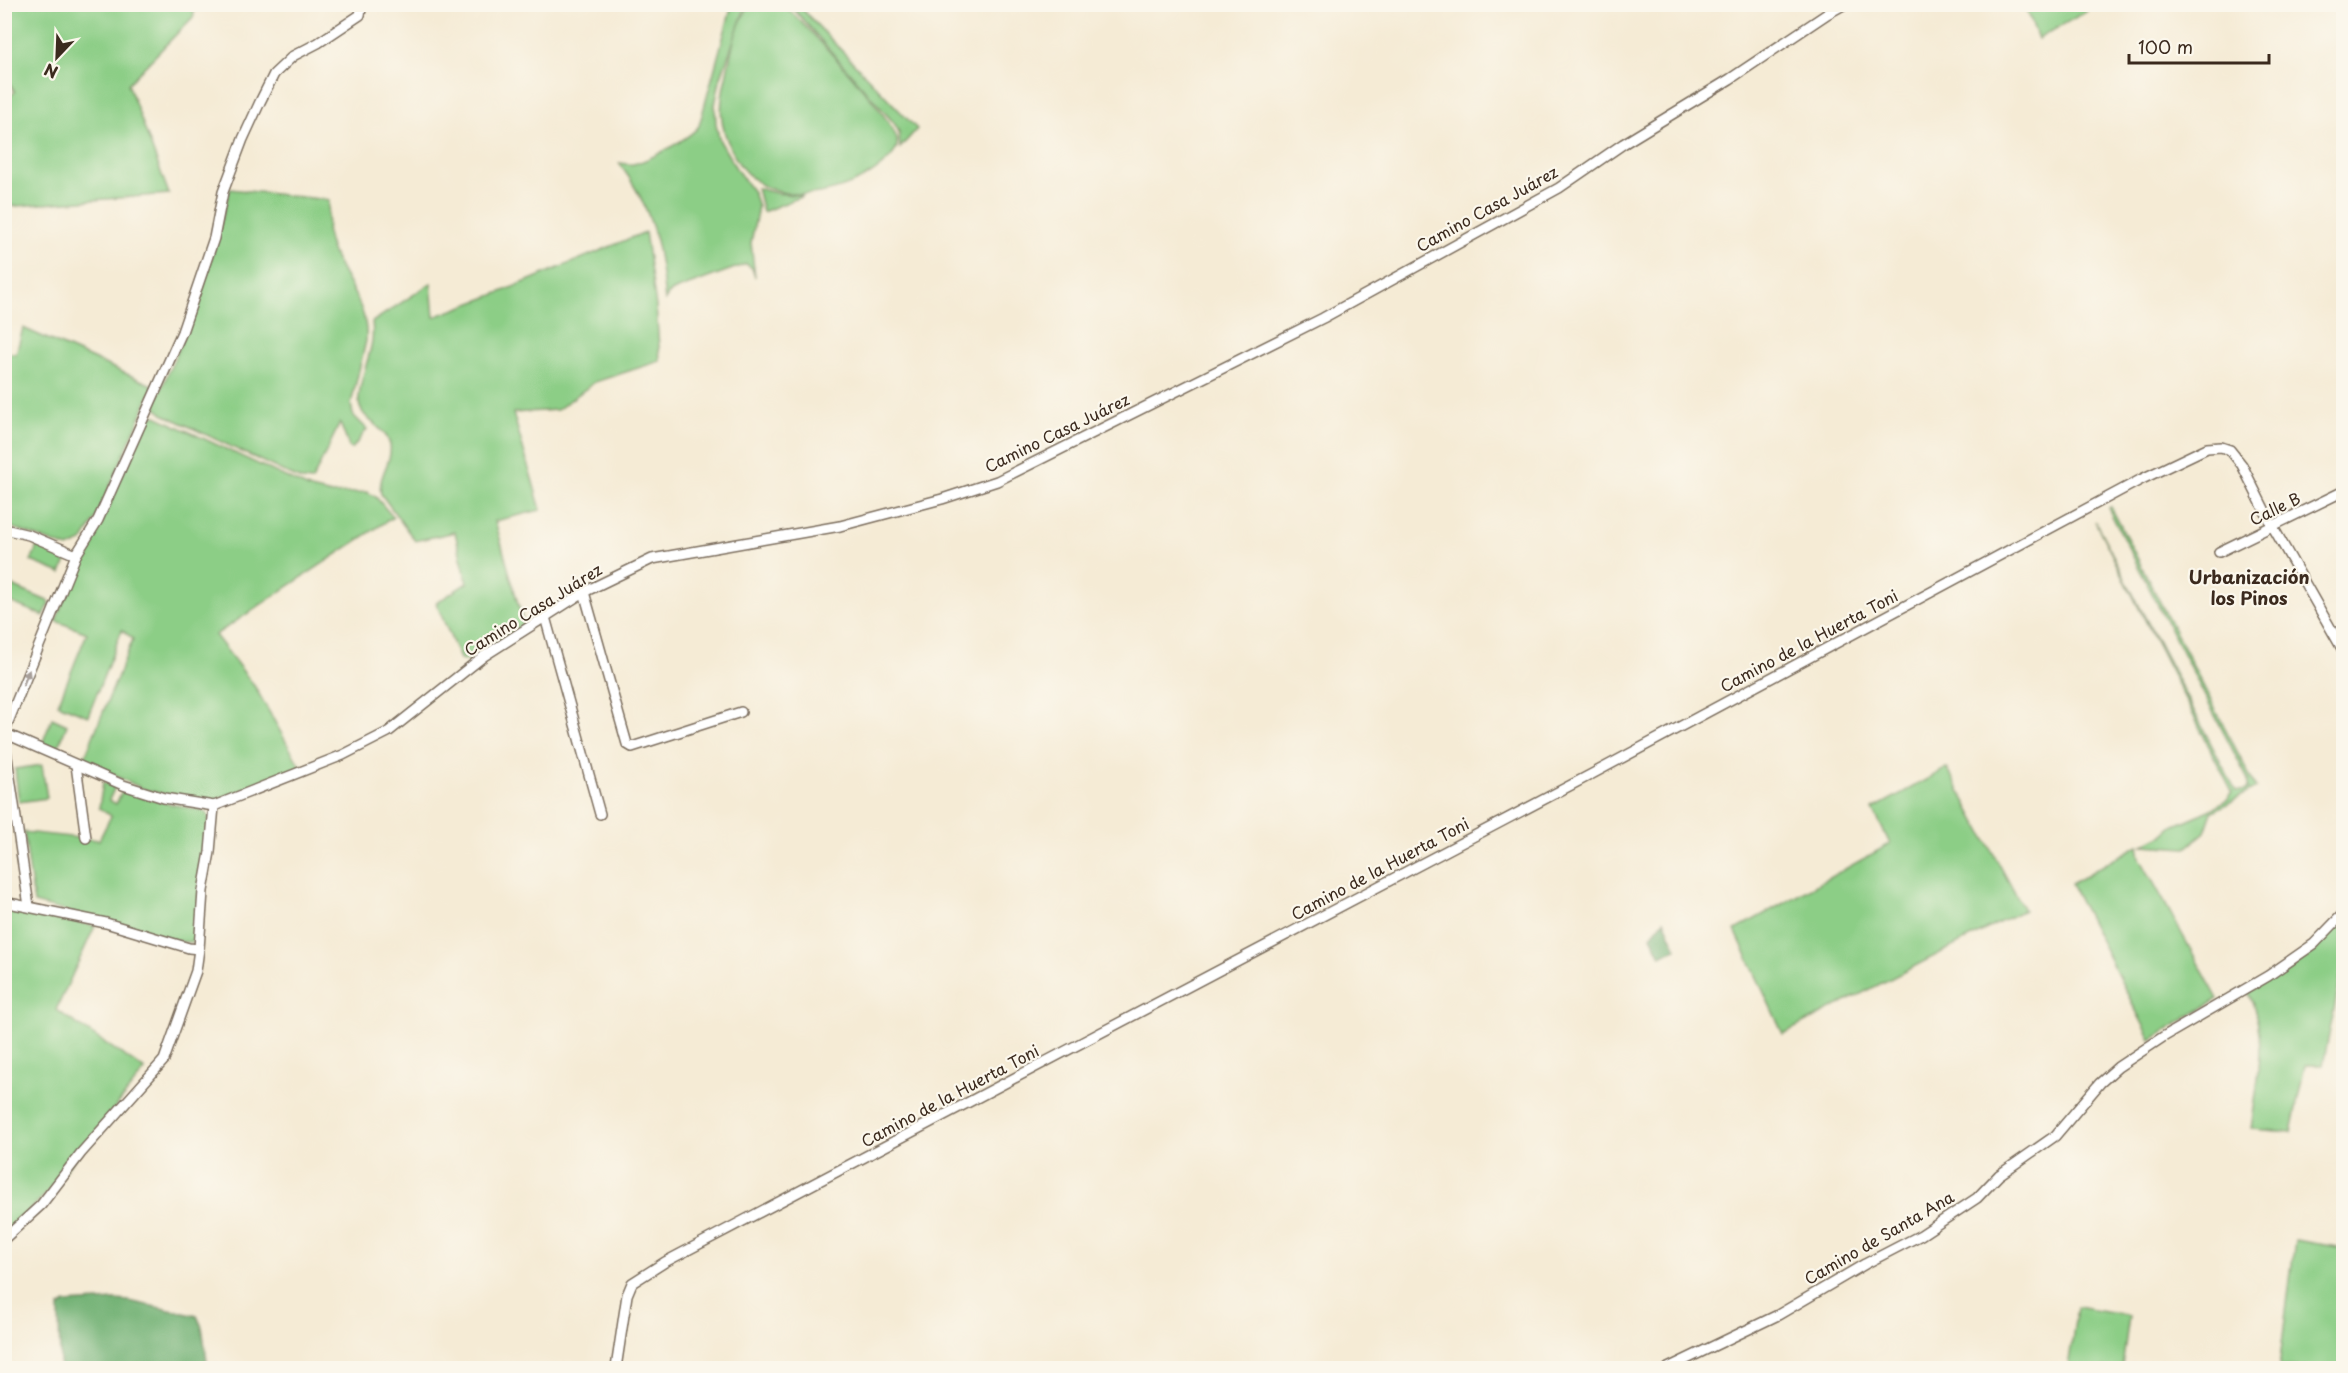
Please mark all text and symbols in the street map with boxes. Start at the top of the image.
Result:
north arrow [27,27,87,87]
scale bar [2129,27,2268,65]
text: 100 m [2138,33,2193,60]
text: N [40,58,61,85]
street label: Camino Casa Juárez [1411,159,1562,257]
street label: Camino Casa Juárez [980,386,1133,478]
street label: Calle B [2245,485,2304,531]
street label: Camino Casa Juárez [459,557,606,661]
district label: Urbanización los Pinos [2188,563,2310,611]
street label: Camino de la Huerta Toni [1715,583,1902,697]
one-way arrow [22,669,32,687]
street label: Camino de la Huerta Toni [1286,811,1473,925]
street label: Camino de la Huerta Toni [856,1038,1043,1152]
street label: Camino de Santa Ana [1799,1184,1958,1290]

